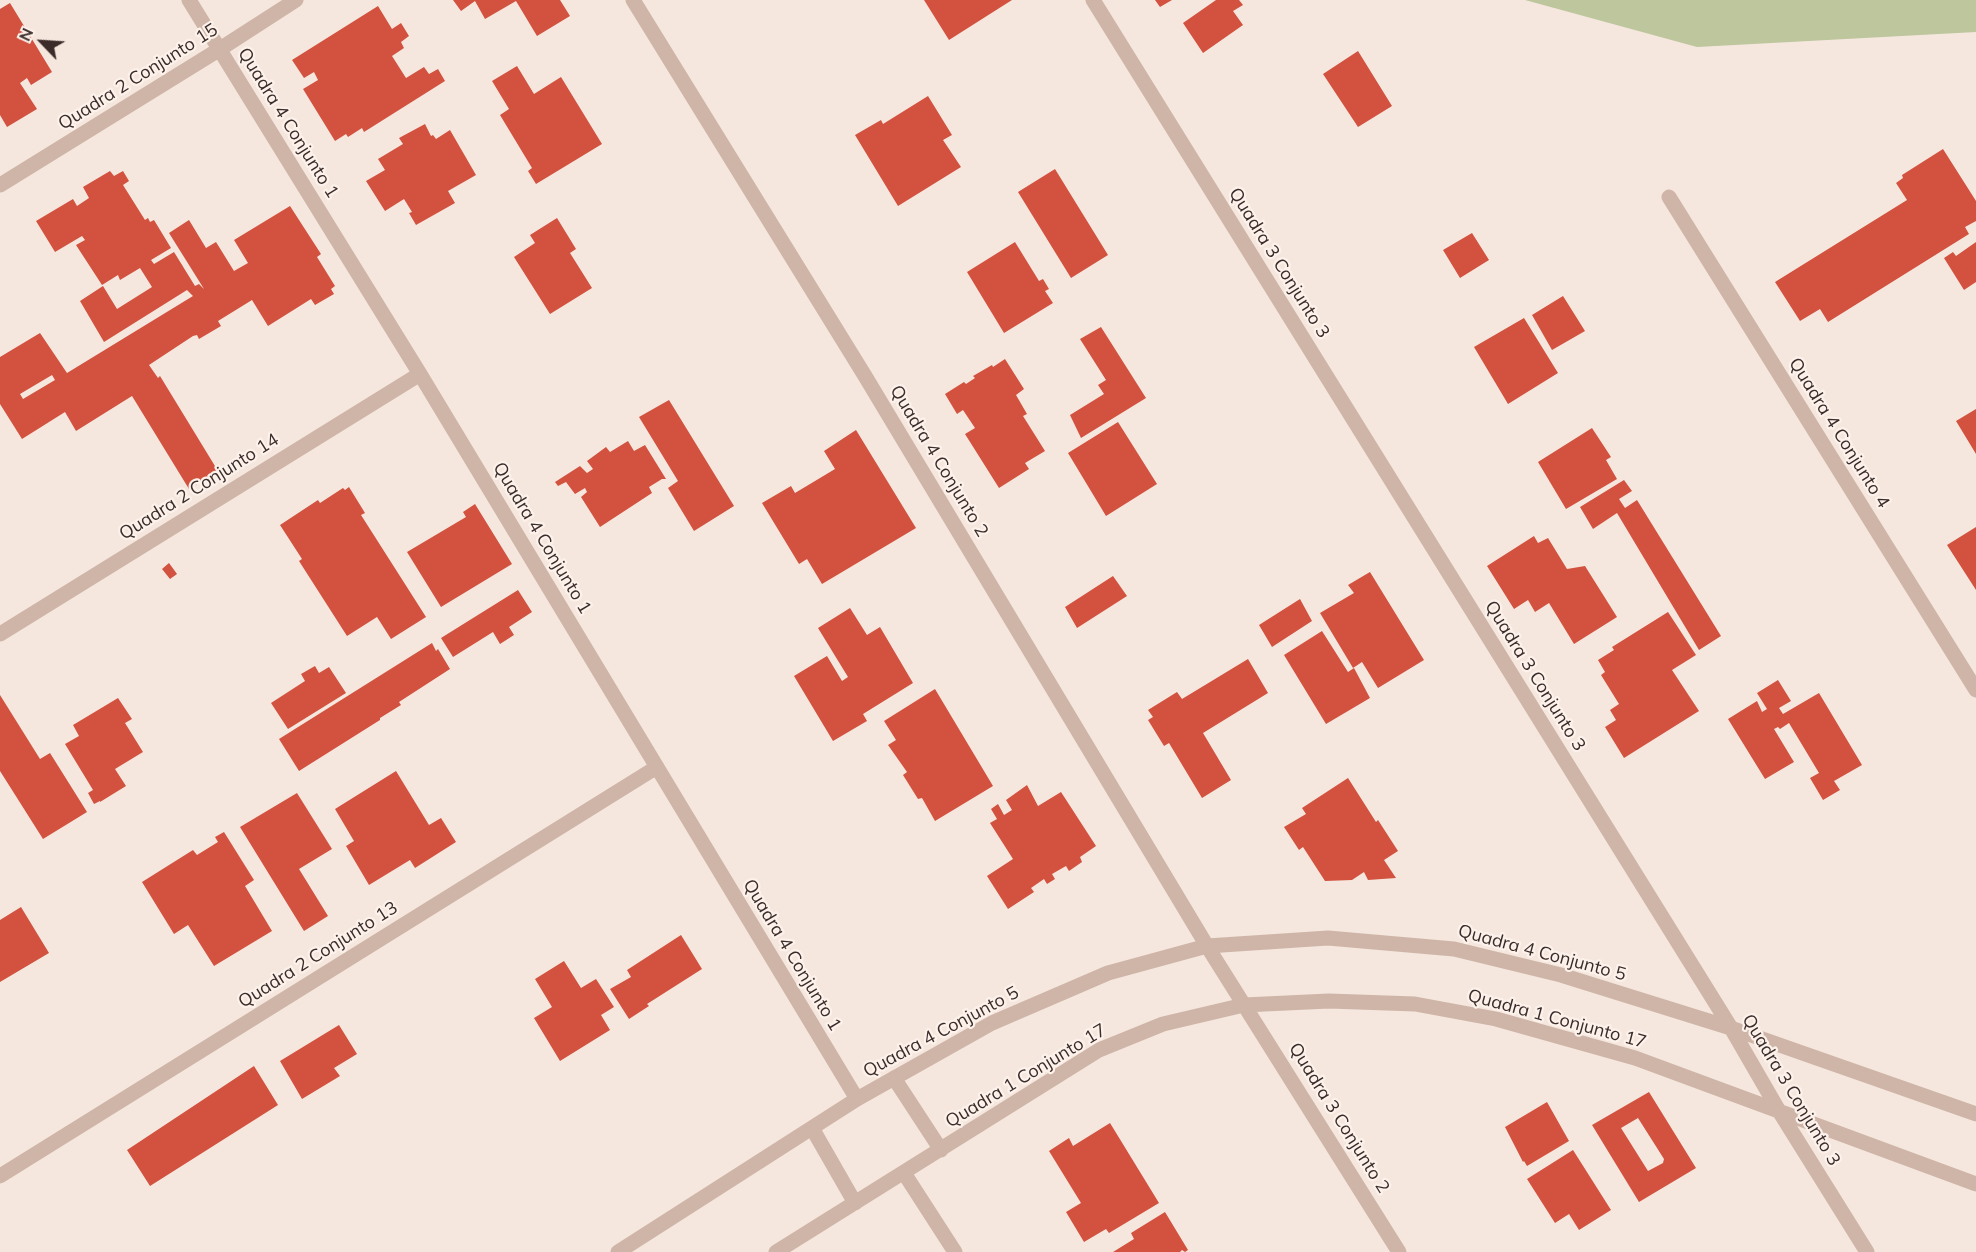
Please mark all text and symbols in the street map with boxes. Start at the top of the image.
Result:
north arrow [12,12,72,72]
street label: Quadra 2 Conjunto 15 [54,19,222,135]
text: N [14,25,37,44]
street label: Quadra 4 Conjunto 1 [233,44,343,202]
street label: Quadra 3 Conjunto 3 [1224,184,1334,342]
street label: Quadra 4 Conjunto 4 [1784,354,1894,512]
street label: Quadra 4 Conjunto 2 [885,381,993,541]
street label: Quadra 2 Conjunto 14 [115,429,283,545]
street label: Quadra 4 Conjunto 1 [488,458,596,618]
street label: Quadra 3 Conjunto 3 [1480,597,1590,755]
street label: Quadra 4 Conjunto 1 [738,875,846,1035]
street label: Quadra 2 Conjunto 13 [234,897,402,1013]
street label: Quadra 4 Conjunto 5 [1456,920,1628,986]
street label: Quadra 4 Conjunto 5 [860,982,1022,1082]
street label: Quadra 1 Conjunto 17 [1465,985,1649,1053]
street label: Quadra 3 Conjunto 3 [1737,1010,1845,1170]
street label: Quadra 1 Conjunto 17 [942,1019,1110,1133]
street label: Quadra 3 Conjunto 2 [1284,1039,1394,1197]

